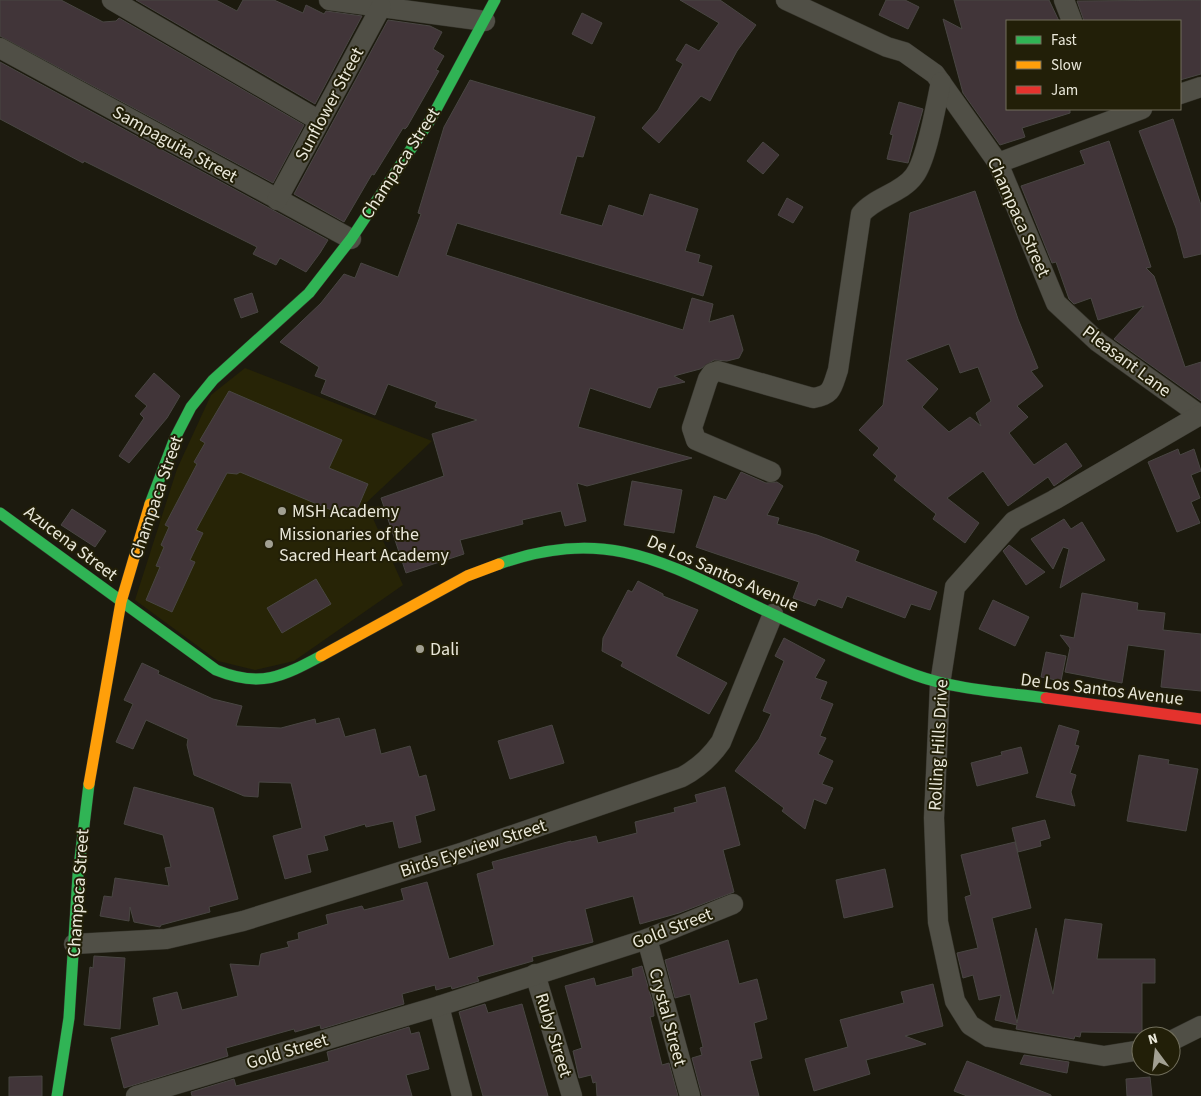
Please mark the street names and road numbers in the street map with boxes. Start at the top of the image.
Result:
street label: Sunflower Street [289,43,370,166]
street label: Sampaguita Street [108,100,242,189]
street label: Champaca Street [355,103,446,224]
street label: Champaca Street [981,153,1056,281]
street label: Pleasant Lane [1077,320,1176,403]
street label: Champaca Street [124,432,189,562]
street label: Azucena Street [19,500,123,587]
street label: De Los Santos Avenue [643,529,803,618]
street label: De Los Santos Avenue [1019,667,1185,712]
street label: Rolling Hills Drive [923,679,954,811]
street label: Birds Eyeview Street [397,813,549,884]
street label: Champaca Street [62,828,95,958]
street label: Gold Street [628,902,716,955]
street label: Crystal Street [642,965,693,1069]
street label: Ruby Street [529,990,578,1080]
street label: Gold Street [243,1027,331,1076]

